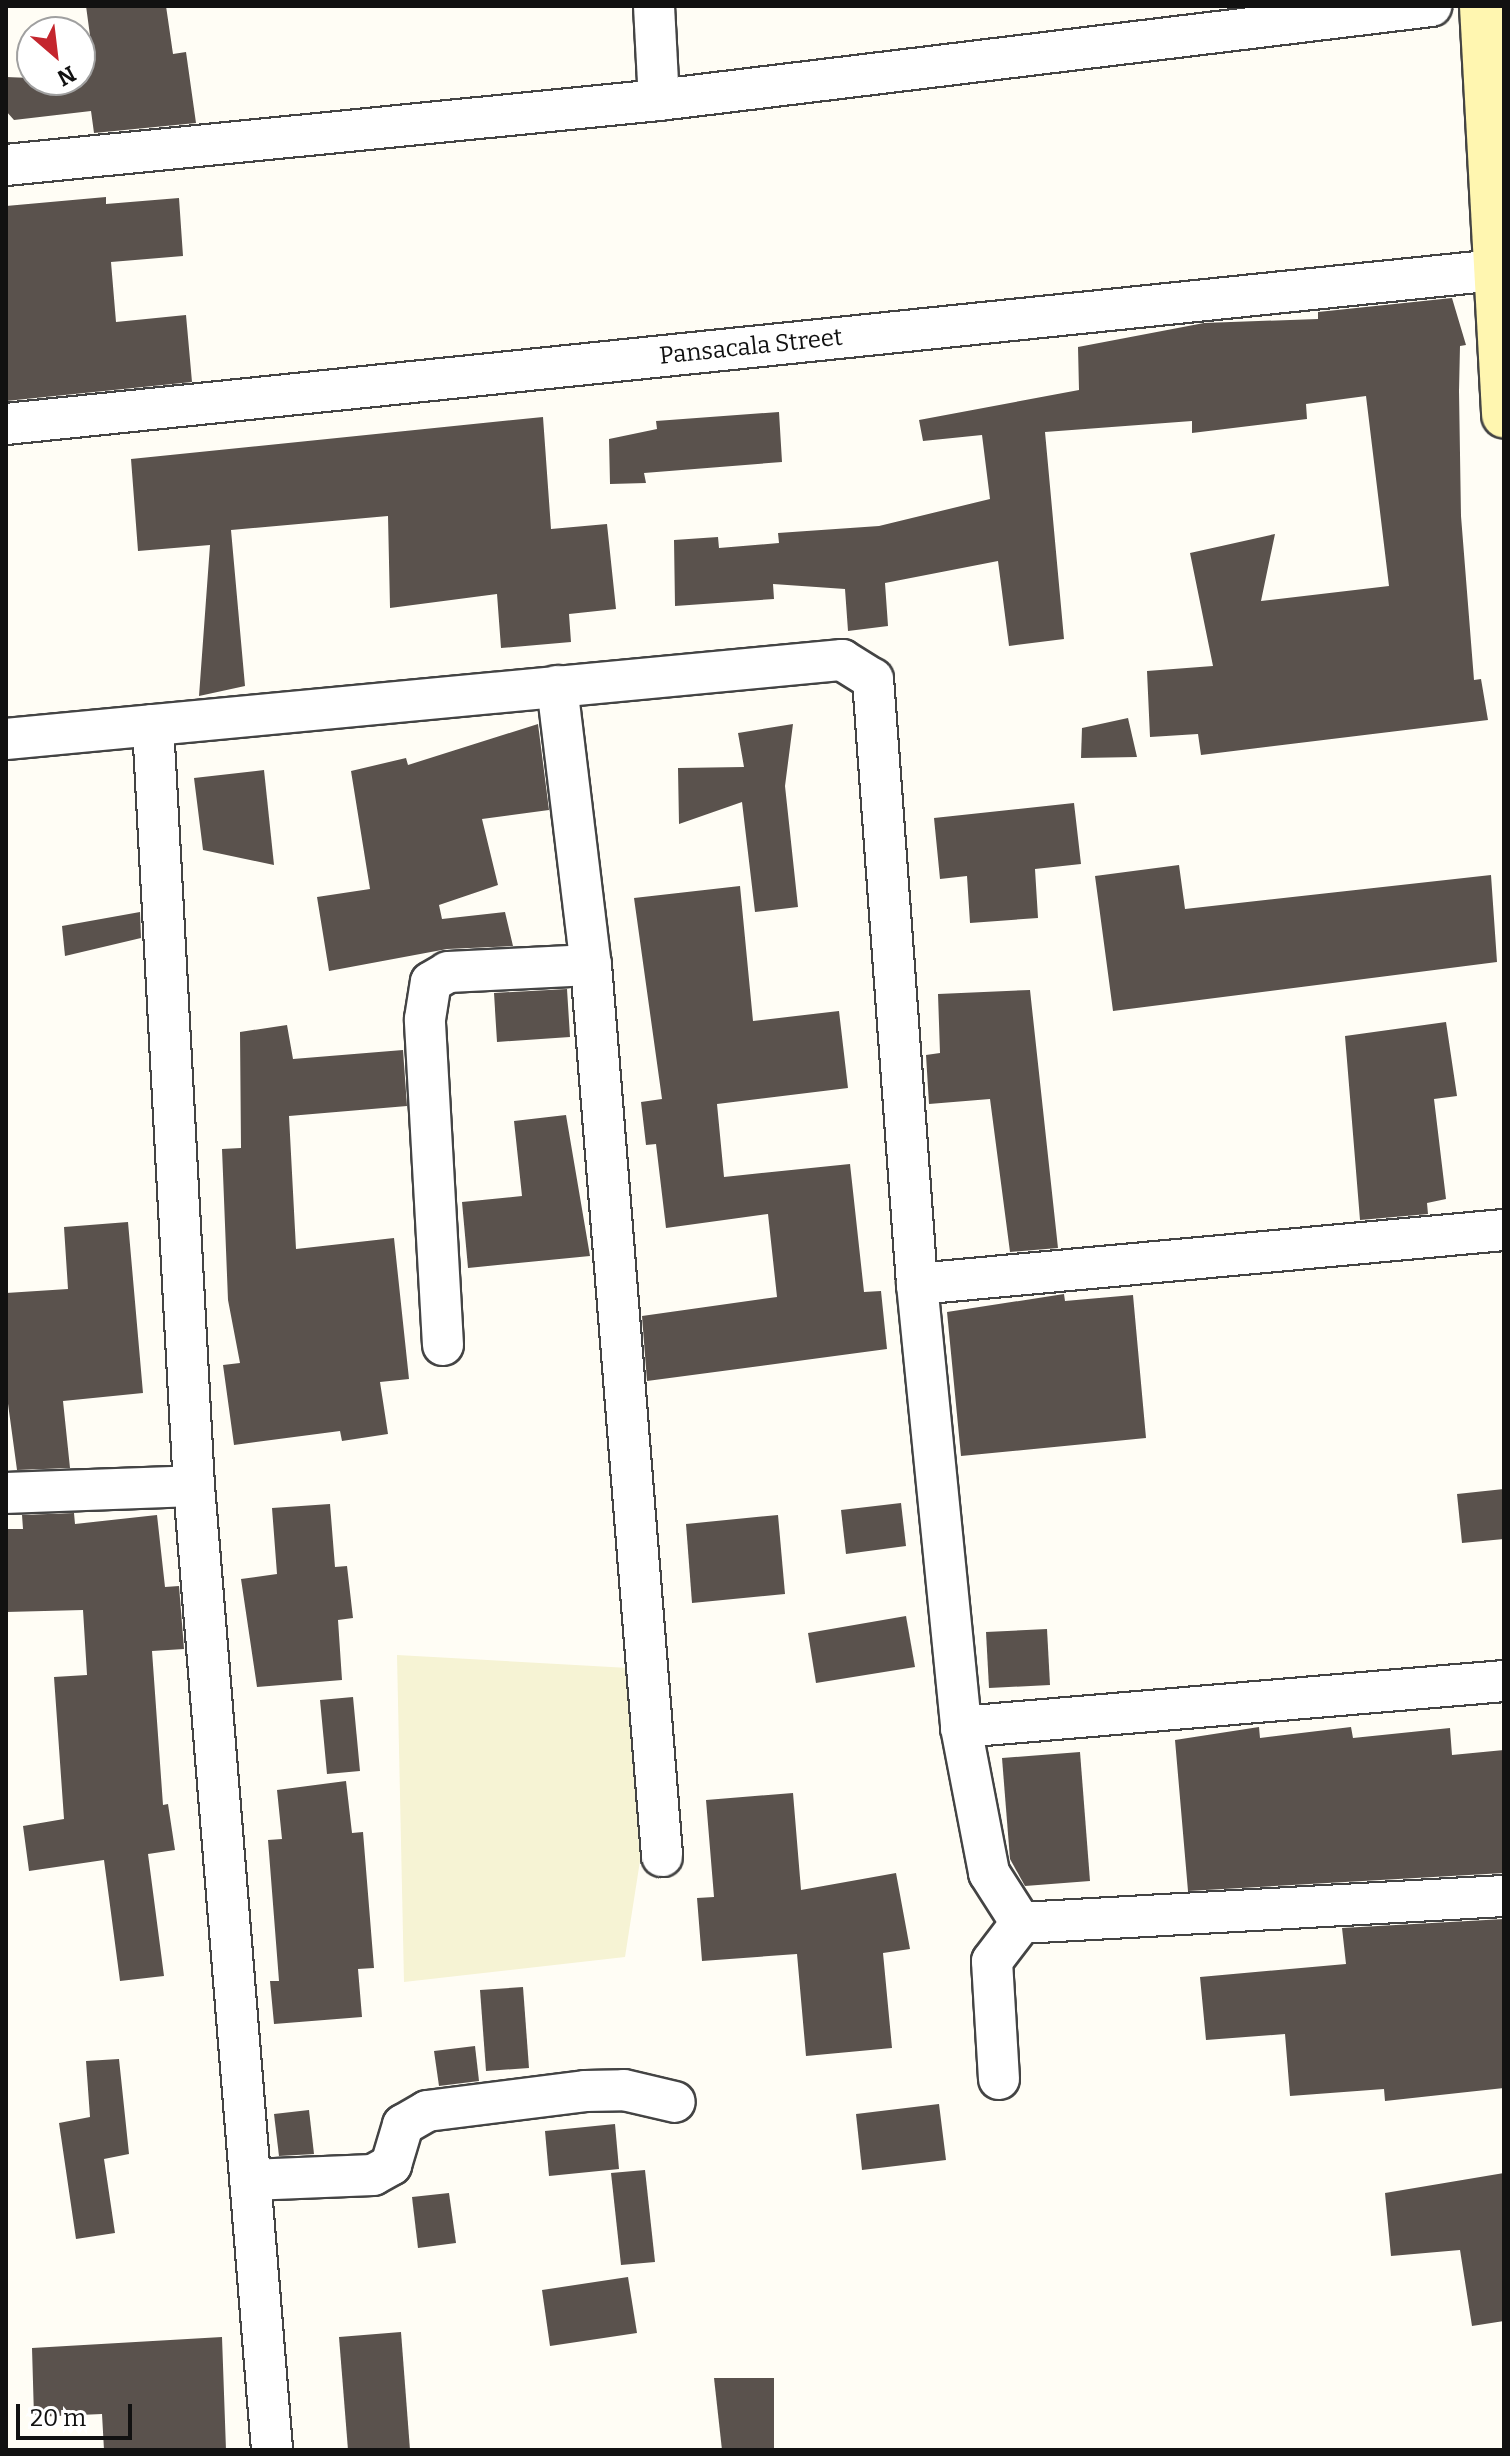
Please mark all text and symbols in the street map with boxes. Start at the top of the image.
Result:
north arrow [16,16,96,96]
text: N [53,60,80,92]
street label: Pansacala Street [658,323,844,371]
scale bar [20,2388,136,2438]
text: 20 m [30,2404,86,2432]

